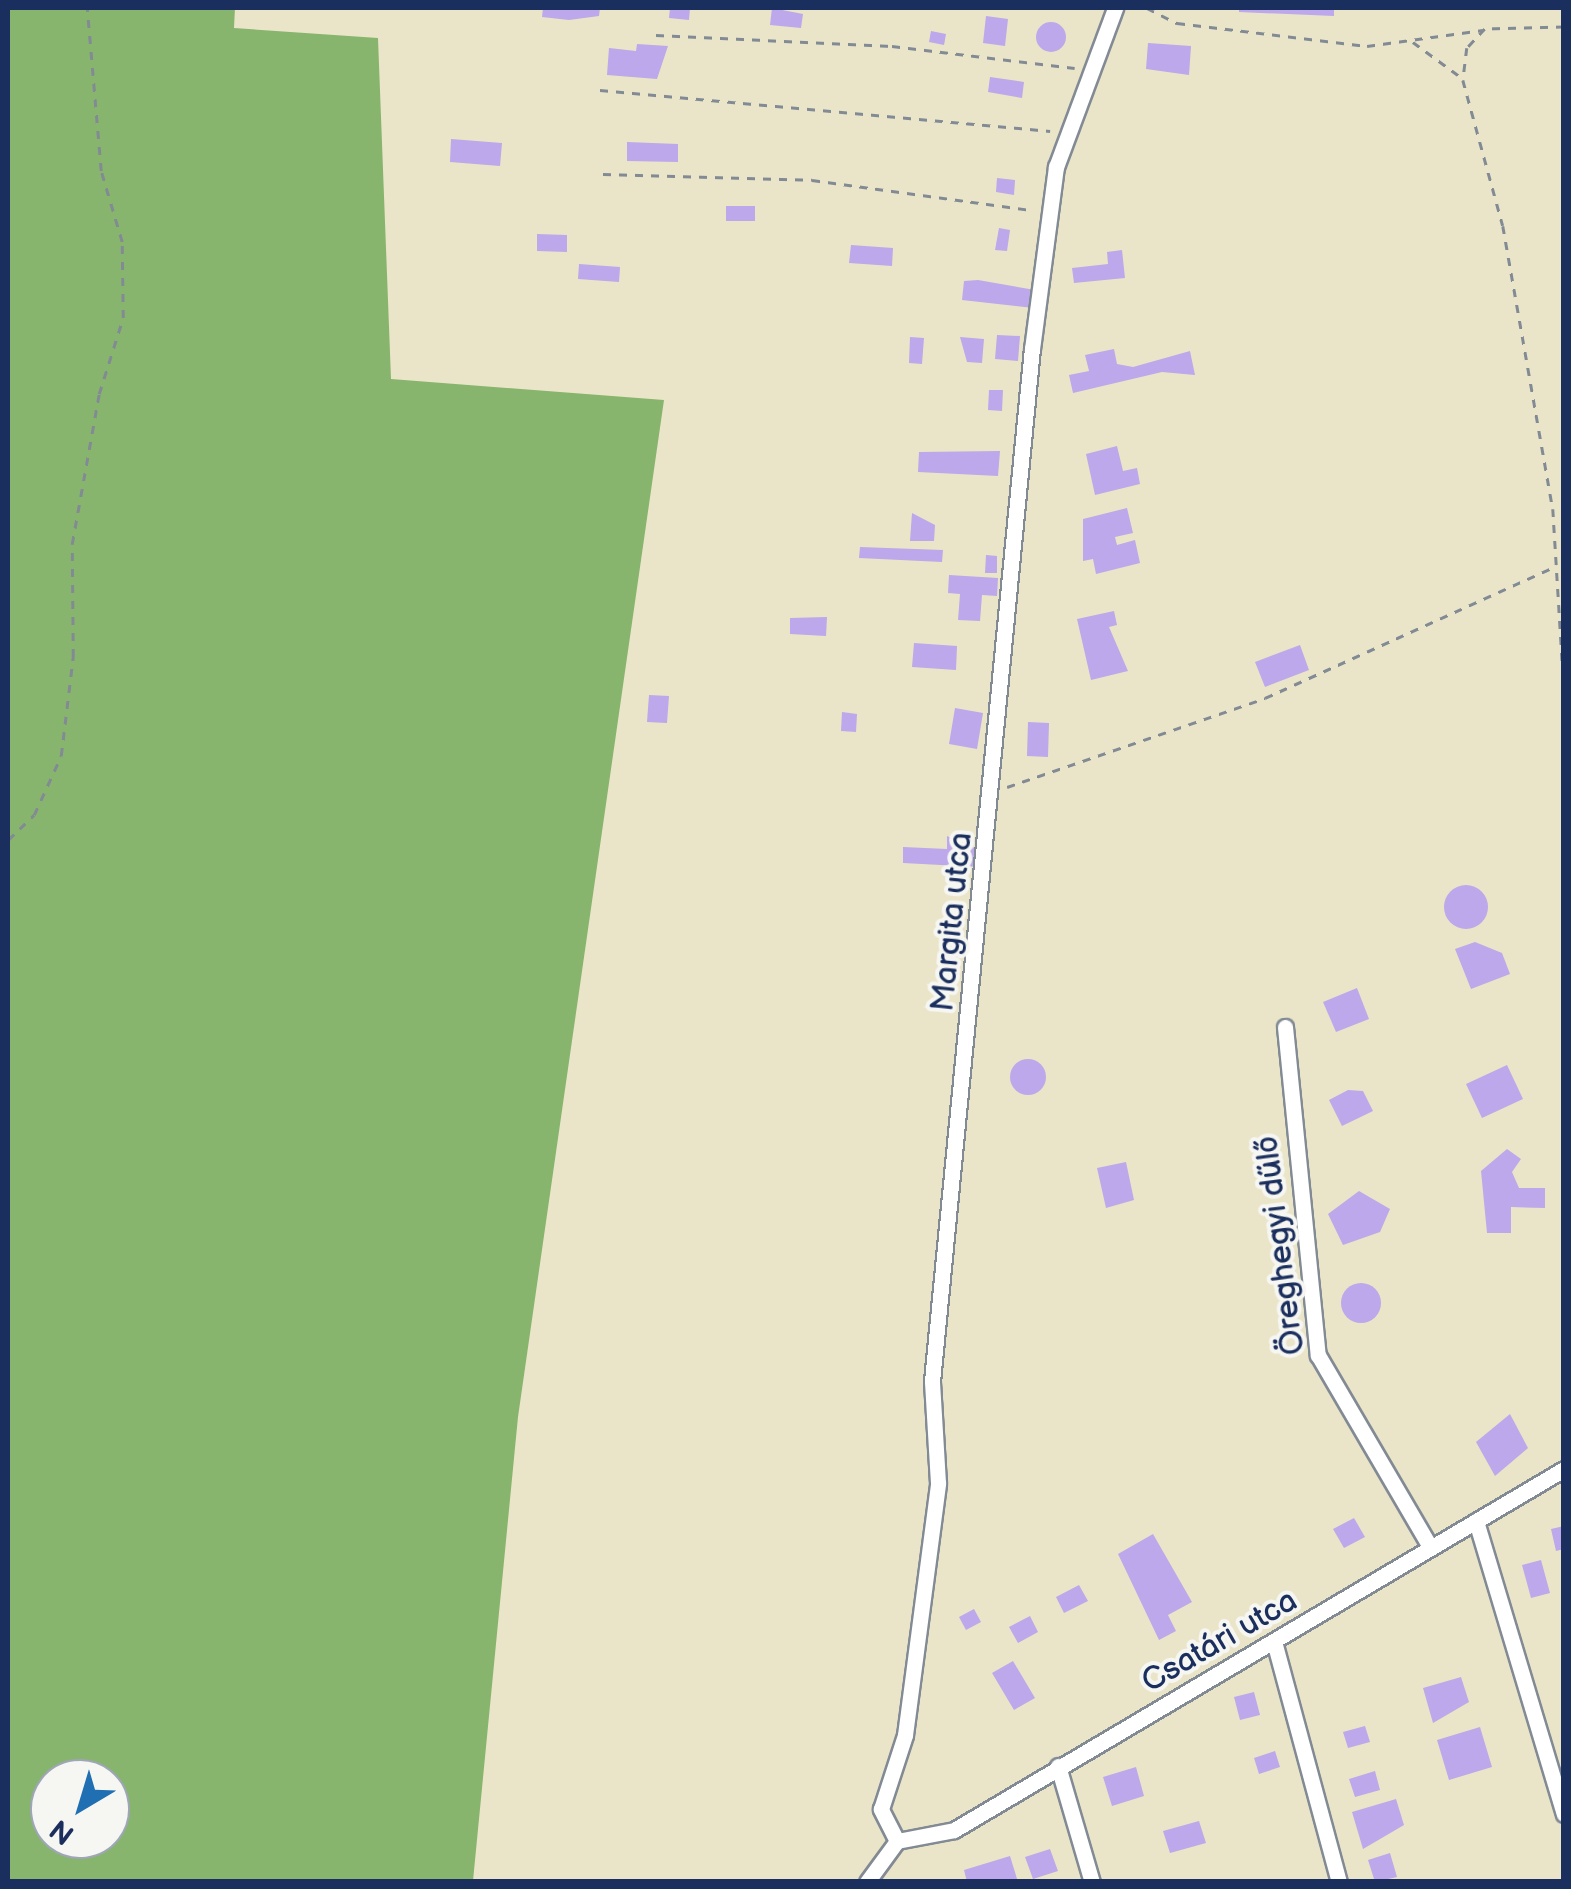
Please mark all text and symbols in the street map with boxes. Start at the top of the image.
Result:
street label: Margita utca [924,830,982,1014]
street label: Öreghegyi dűlő [1248,1133,1314,1357]
street label: Csatári utca [1135,1582,1305,1702]
north arrow [30,1759,130,1859]
text: N [44,1812,81,1851]

